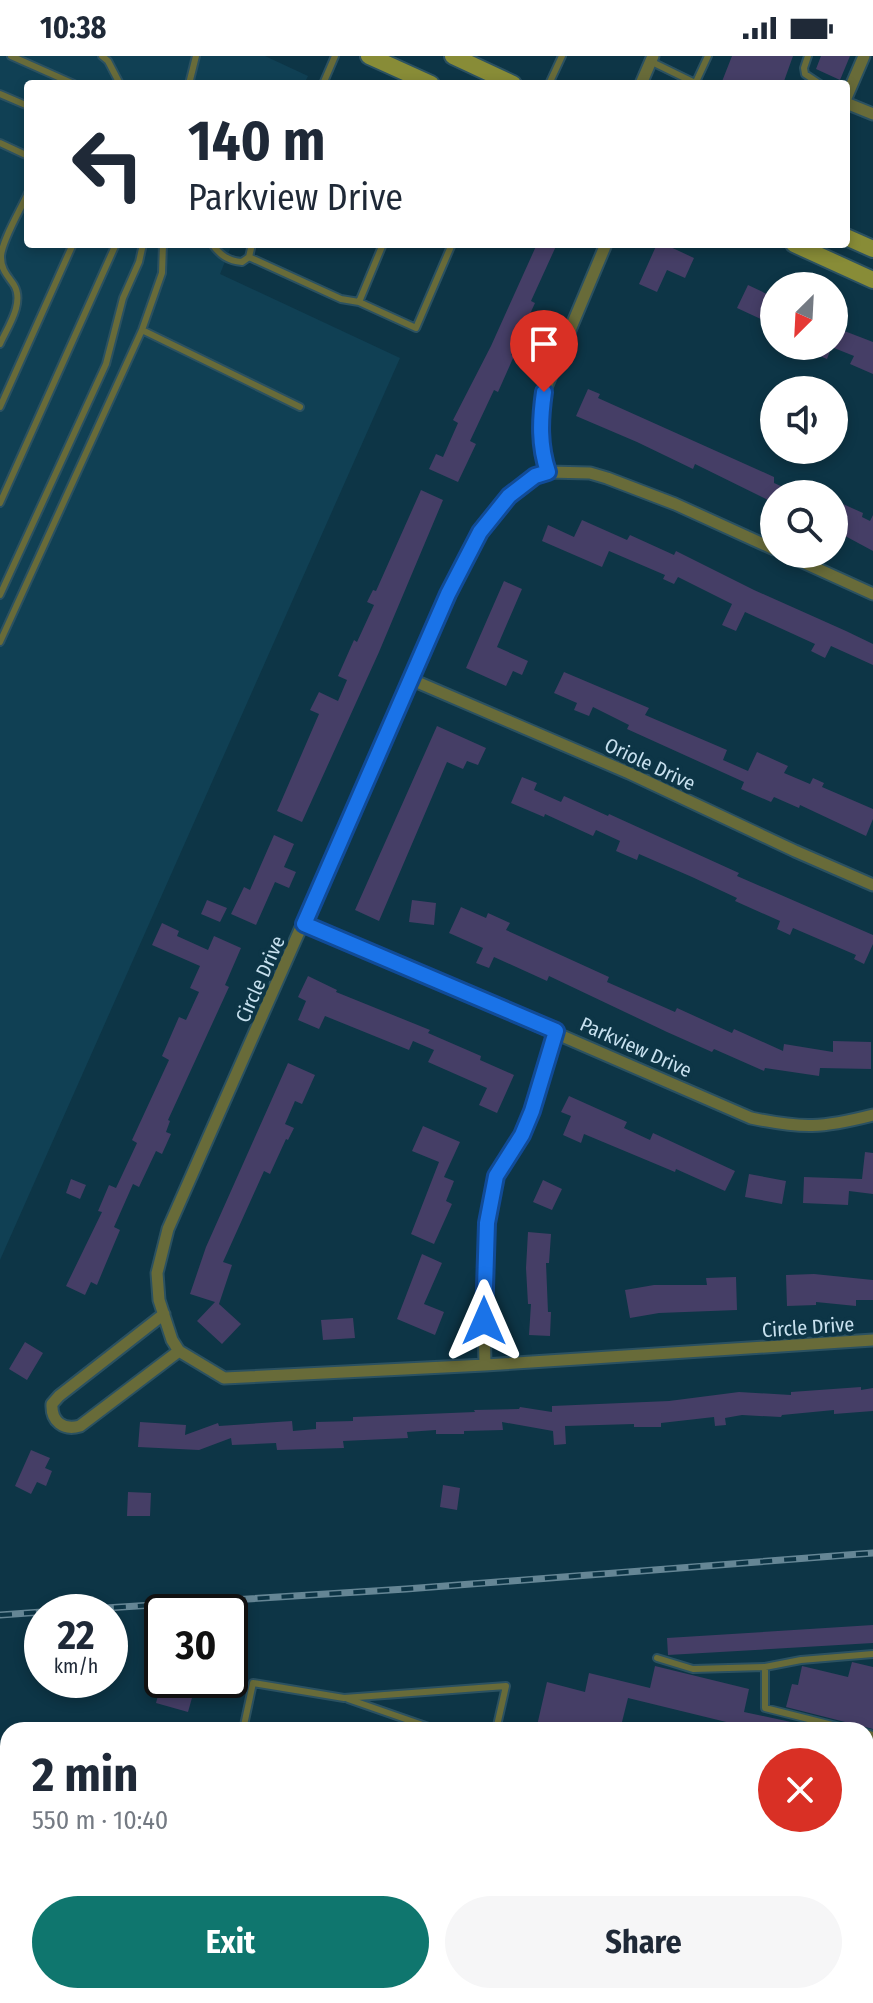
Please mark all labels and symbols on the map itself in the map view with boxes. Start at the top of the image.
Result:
north arrow [760,272,848,360]
pin [510,310,578,392]
street label: Oriole Drive [601,733,699,795]
street label: Circle Drive [230,932,290,1026]
street label: Parkview Drive [577,1012,695,1082]
position arrow [442,1279,526,1363]
street label: Circle Drive [761,1312,855,1342]
speed limit sign: 30 [144,1594,248,1698]

